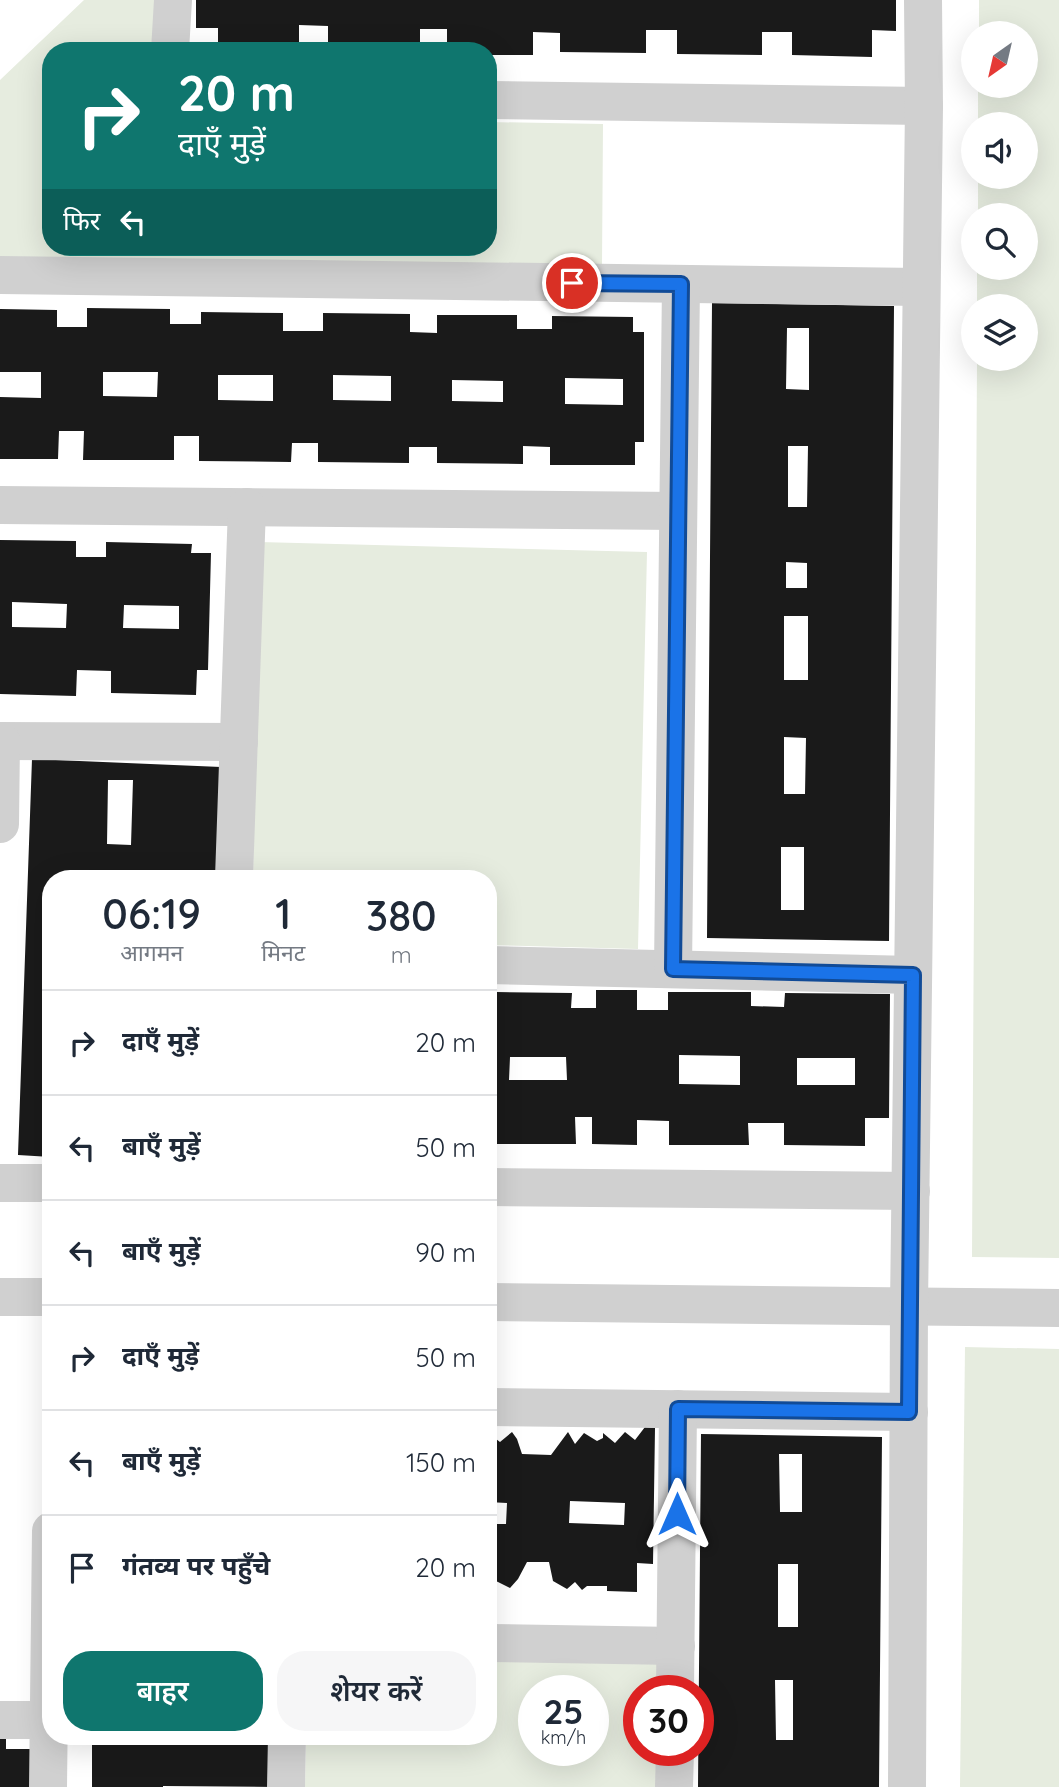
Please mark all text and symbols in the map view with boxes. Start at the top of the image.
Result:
north arrow [961,21,1038,98]
map controls [961,21,1038,371]
text: 20 m [178,62,295,123]
icon: right [63,70,154,161]
button: sound [961,112,1038,189]
text: दाएँ मुड़ें [178,123,266,163]
icon: left [114,203,152,241]
button: search [961,203,1038,280]
text: फिर [63,204,100,237]
pin [542,253,602,313]
icon: arrive [553,264,591,302]
button: layers [961,294,1038,371]
text: 06:19 [102,887,201,940]
text: 1 [275,887,291,940]
text: 380 [366,889,437,942]
text: आगमन [120,938,183,967]
text: मिनट [261,938,305,967]
text: m [391,940,412,969]
icon: right [63,1024,101,1062]
text: दाएँ मुड़ें [122,1024,199,1057]
text: 20 m [415,1026,476,1059]
icon: left [63,1129,101,1167]
text: बाएँ मुड़ें [122,1129,201,1162]
text: 50 m [416,1131,476,1164]
icon: left [63,1234,101,1272]
text: बाएँ मुड़ें [122,1234,201,1267]
text: 90 m [415,1236,476,1269]
icon: right [63,1339,101,1377]
text: दाएँ मुड़ें [122,1339,199,1372]
text: 50 m [416,1341,476,1374]
icon: left [63,1444,101,1482]
text: बाएँ मुड़ें [122,1444,201,1477]
text: 150 m [406,1446,476,1479]
position arrow [640,1477,714,1551]
icon: arrive [63,1549,101,1587]
text: गंतव्य पर पहुँचे [122,1549,270,1582]
text: 20 m [415,1551,476,1584]
button: बाहर [63,1651,263,1731]
button: शेयर करें [277,1651,476,1731]
speed limit sign: 30 [623,1675,714,1766]
text: 25 [543,1689,584,1733]
text: km/h [541,1726,586,1749]

